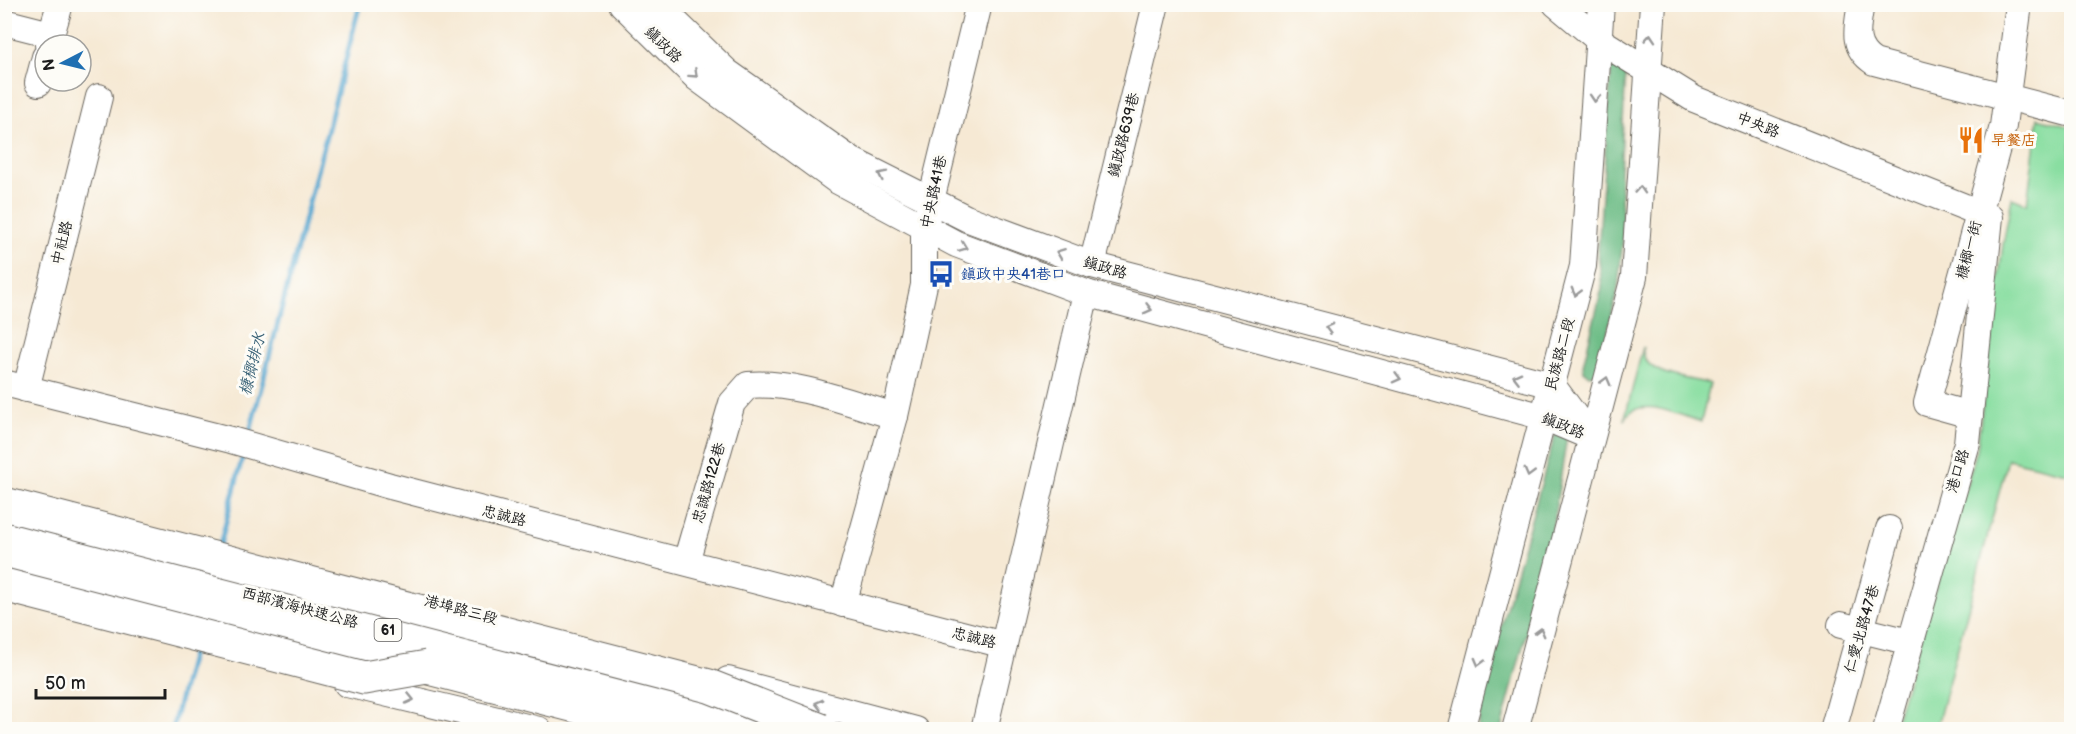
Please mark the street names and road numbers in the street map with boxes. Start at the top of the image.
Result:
street label: 鎮政路 [640,23,686,67]
street label: 鎮政路639巷 [1104,90,1144,180]
street label: 中央路 [1734,108,1782,142]
street label: 中央路41巷 [917,153,951,231]
street label: 中社路 [47,219,77,267]
street label: 槺榔一街 [1952,219,1986,281]
street label: 鎮政路 [1081,253,1129,283]
street label: 民族路二段 [1541,315,1579,393]
street label: 鎮政路 [1539,409,1587,443]
street label: 忠誠路122巷 [688,440,730,526]
street label: 港口路 [1942,447,1974,495]
street label: 忠誠路 [480,501,528,531]
street label: 仁愛北路47巷 [1840,582,1884,676]
street label: 西部濱海快速公路 [240,583,360,633]
street label: 港埠路三段 [422,591,500,629]
road number: 61 [374,619,402,641]
street label: 忠誠路 [950,623,998,653]

